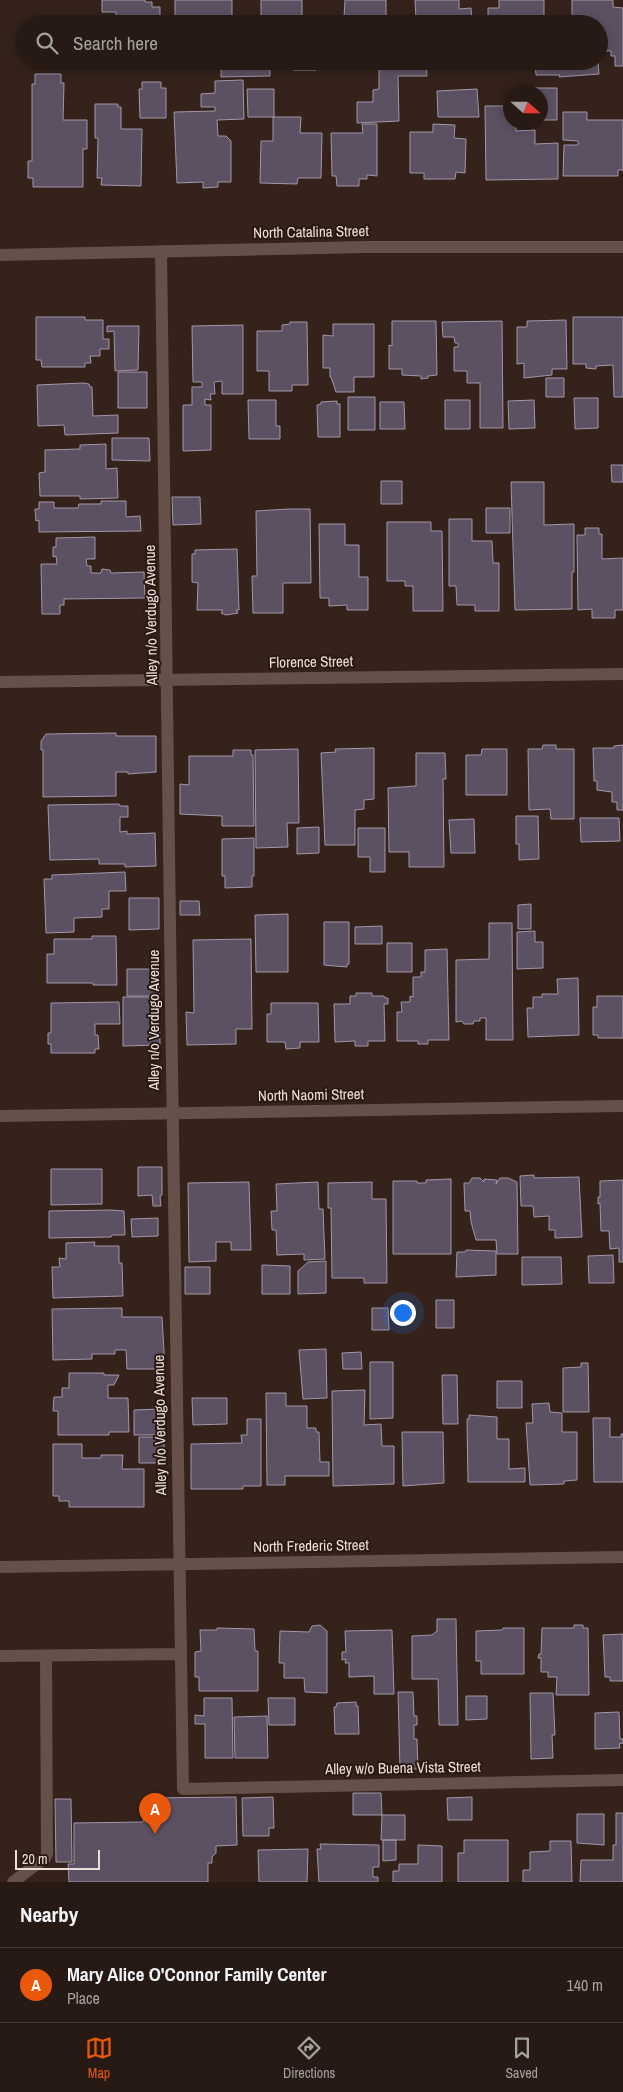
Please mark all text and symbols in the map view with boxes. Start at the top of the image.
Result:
search box [15,15,608,70]
icon: search [33,29,61,57]
text: Search here [73,30,158,56]
north arrow [503,85,548,130]
street label: North Catalina Street [253,220,370,243]
street label: Alley n/o Verdugo Avenue [139,544,162,687]
street label: Florence Street [269,650,354,673]
street label: Alley n/o Verdugo Avenue [143,950,164,1091]
street label: North Naomi Street [258,1083,365,1106]
your location [390,1300,416,1326]
street label: Alley n/o Verdugo Avenue [148,1354,171,1497]
street label: North Frederic Street [253,1534,370,1557]
street label: Alley w/o Buena Vista Street [324,1756,482,1779]
pin: A [139,1793,171,1834]
scale bar [15,1847,100,1870]
text: 20 m [22,1850,48,1868]
text: Nearby [20,1900,78,1929]
text: Mary Alice O'Connor Family Center [67,1961,327,1987]
text: A [31,1974,41,1996]
text: 140 m [567,1974,603,1996]
text: Place [67,1987,100,2009]
tab: Map [85,2034,113,2082]
tab: Directions [283,2034,335,2082]
tab: Saved [505,2034,538,2082]

